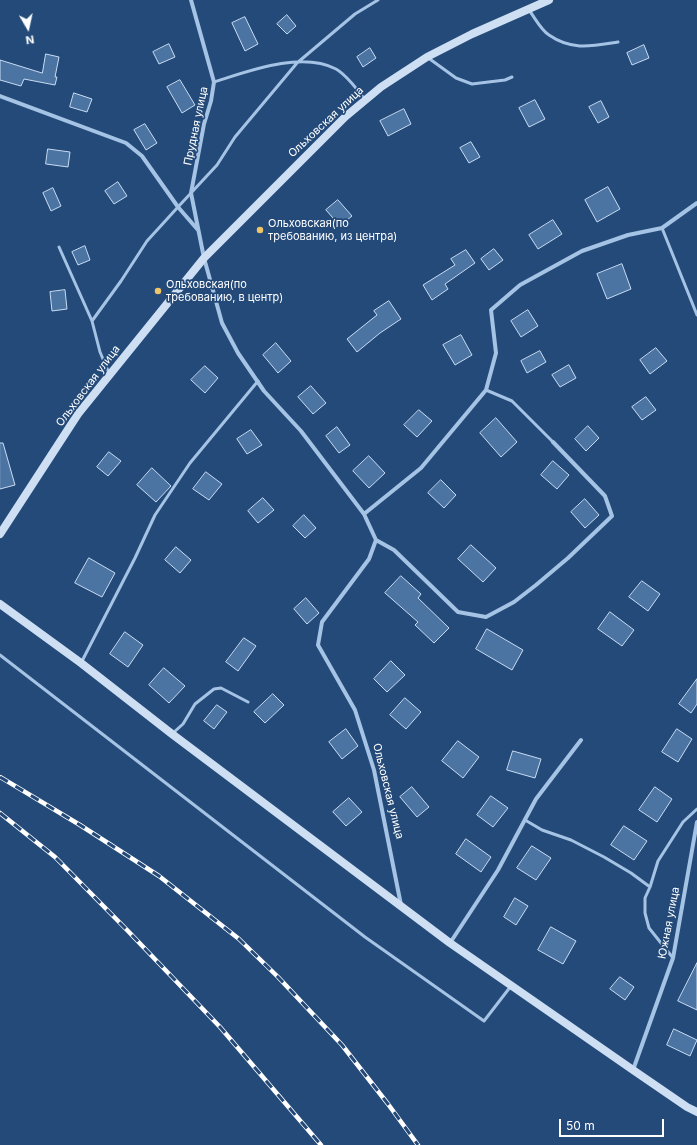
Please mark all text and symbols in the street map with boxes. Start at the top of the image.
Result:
north arrow [8,8,48,48]
text: N [25,32,35,47]
street label: Ольховская улица [286,84,366,160]
street label: Прудная улица [181,85,211,167]
place label: Ольховская(по требованию, из центра) [268,217,397,243]
marker: Ольховская(по требованию, из центра) [255,225,265,235]
place label: Ольховская(по требованию, в центр) [166,278,283,304]
marker: Ольховская(по требованию, в центр) [153,286,163,296]
street label: Ольховская улица [53,343,123,429]
street label: Ольховская улица [370,742,406,840]
street label: Южная улица [656,886,682,960]
scale bar [561,1111,666,1137]
text: 50 m [566,1118,595,1133]

